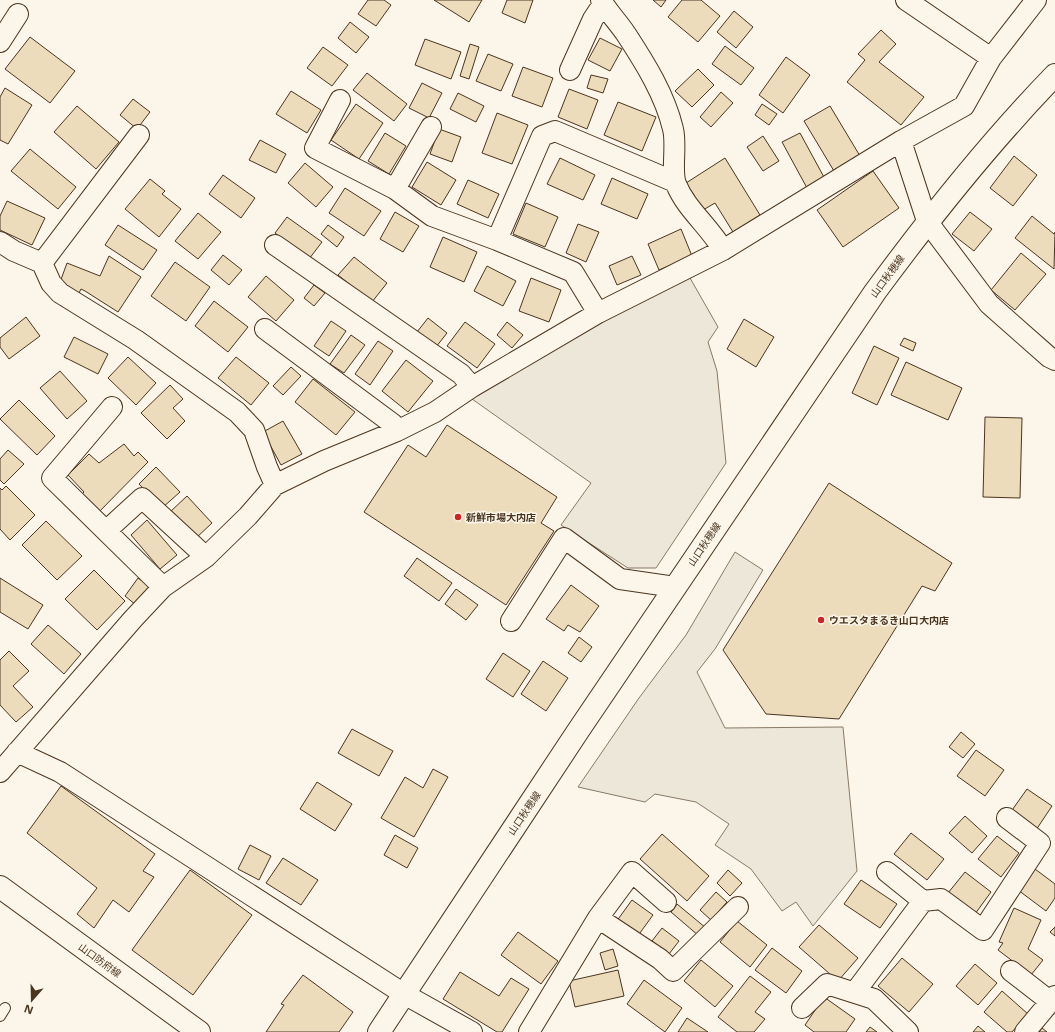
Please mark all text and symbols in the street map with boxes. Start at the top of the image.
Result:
street label: 山口秋穂線 [867,252,907,300]
place label: 新鮮市場大内店 [466,510,536,524]
marker: 新鮮市場大内店 [453,512,463,522]
street label: 山口秋穂線 [684,519,724,569]
place label: ウエスタまるき山口大内店 [829,613,949,627]
marker: ウエスタまるき山口大内店 [816,615,826,625]
street label: 山口秋穂線 [504,788,544,838]
street label: 山口防府線 [76,940,124,980]
north arrow [12,980,52,1020]
text: N [22,1001,35,1018]

